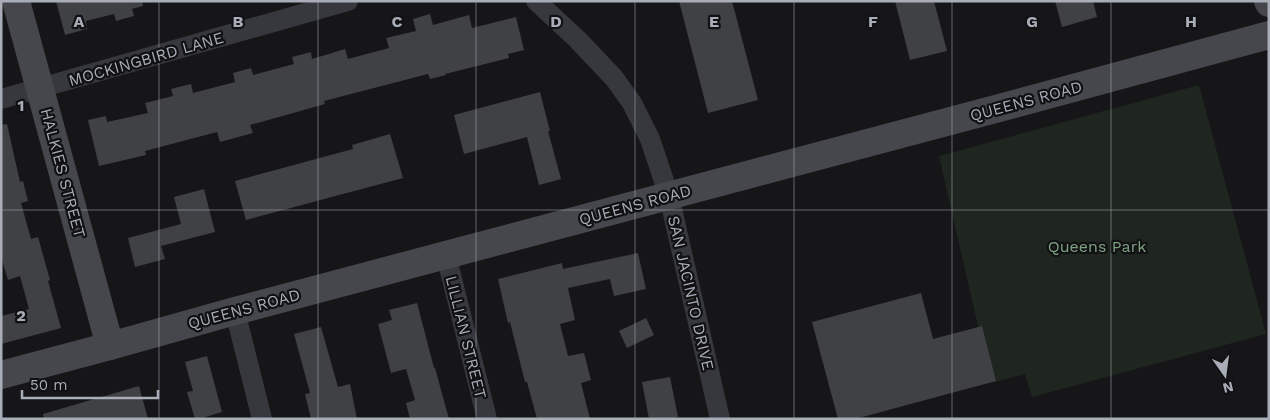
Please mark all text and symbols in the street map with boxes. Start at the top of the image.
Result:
text: A [74,12,85,31]
text: B [233,12,244,31]
text: C [392,12,403,31]
text: D [550,12,562,31]
text: E [709,12,719,31]
text: F [868,12,878,31]
text: G [1026,12,1038,31]
text: H [1185,12,1197,31]
street label: MOCKINGBIRD LANE [66,28,226,90]
street label: QUEENS ROAD [968,77,1084,125]
text: 1 [18,96,24,115]
street label: HALKIES STREET [37,106,89,240]
street label: QUEENS ROAD [577,181,693,229]
street label: SAN JACINTO DRIVE [664,214,718,372]
park label: Queens Park [1048,237,1146,256]
street label: LILLIAN STREET [442,274,491,401]
street label: QUEENS ROAD [186,285,302,333]
text: 2 [16,306,26,325]
north arrow [1200,350,1250,400]
scale bar [22,368,159,400]
text: 50 m [30,376,67,394]
text: N [1221,379,1235,397]

